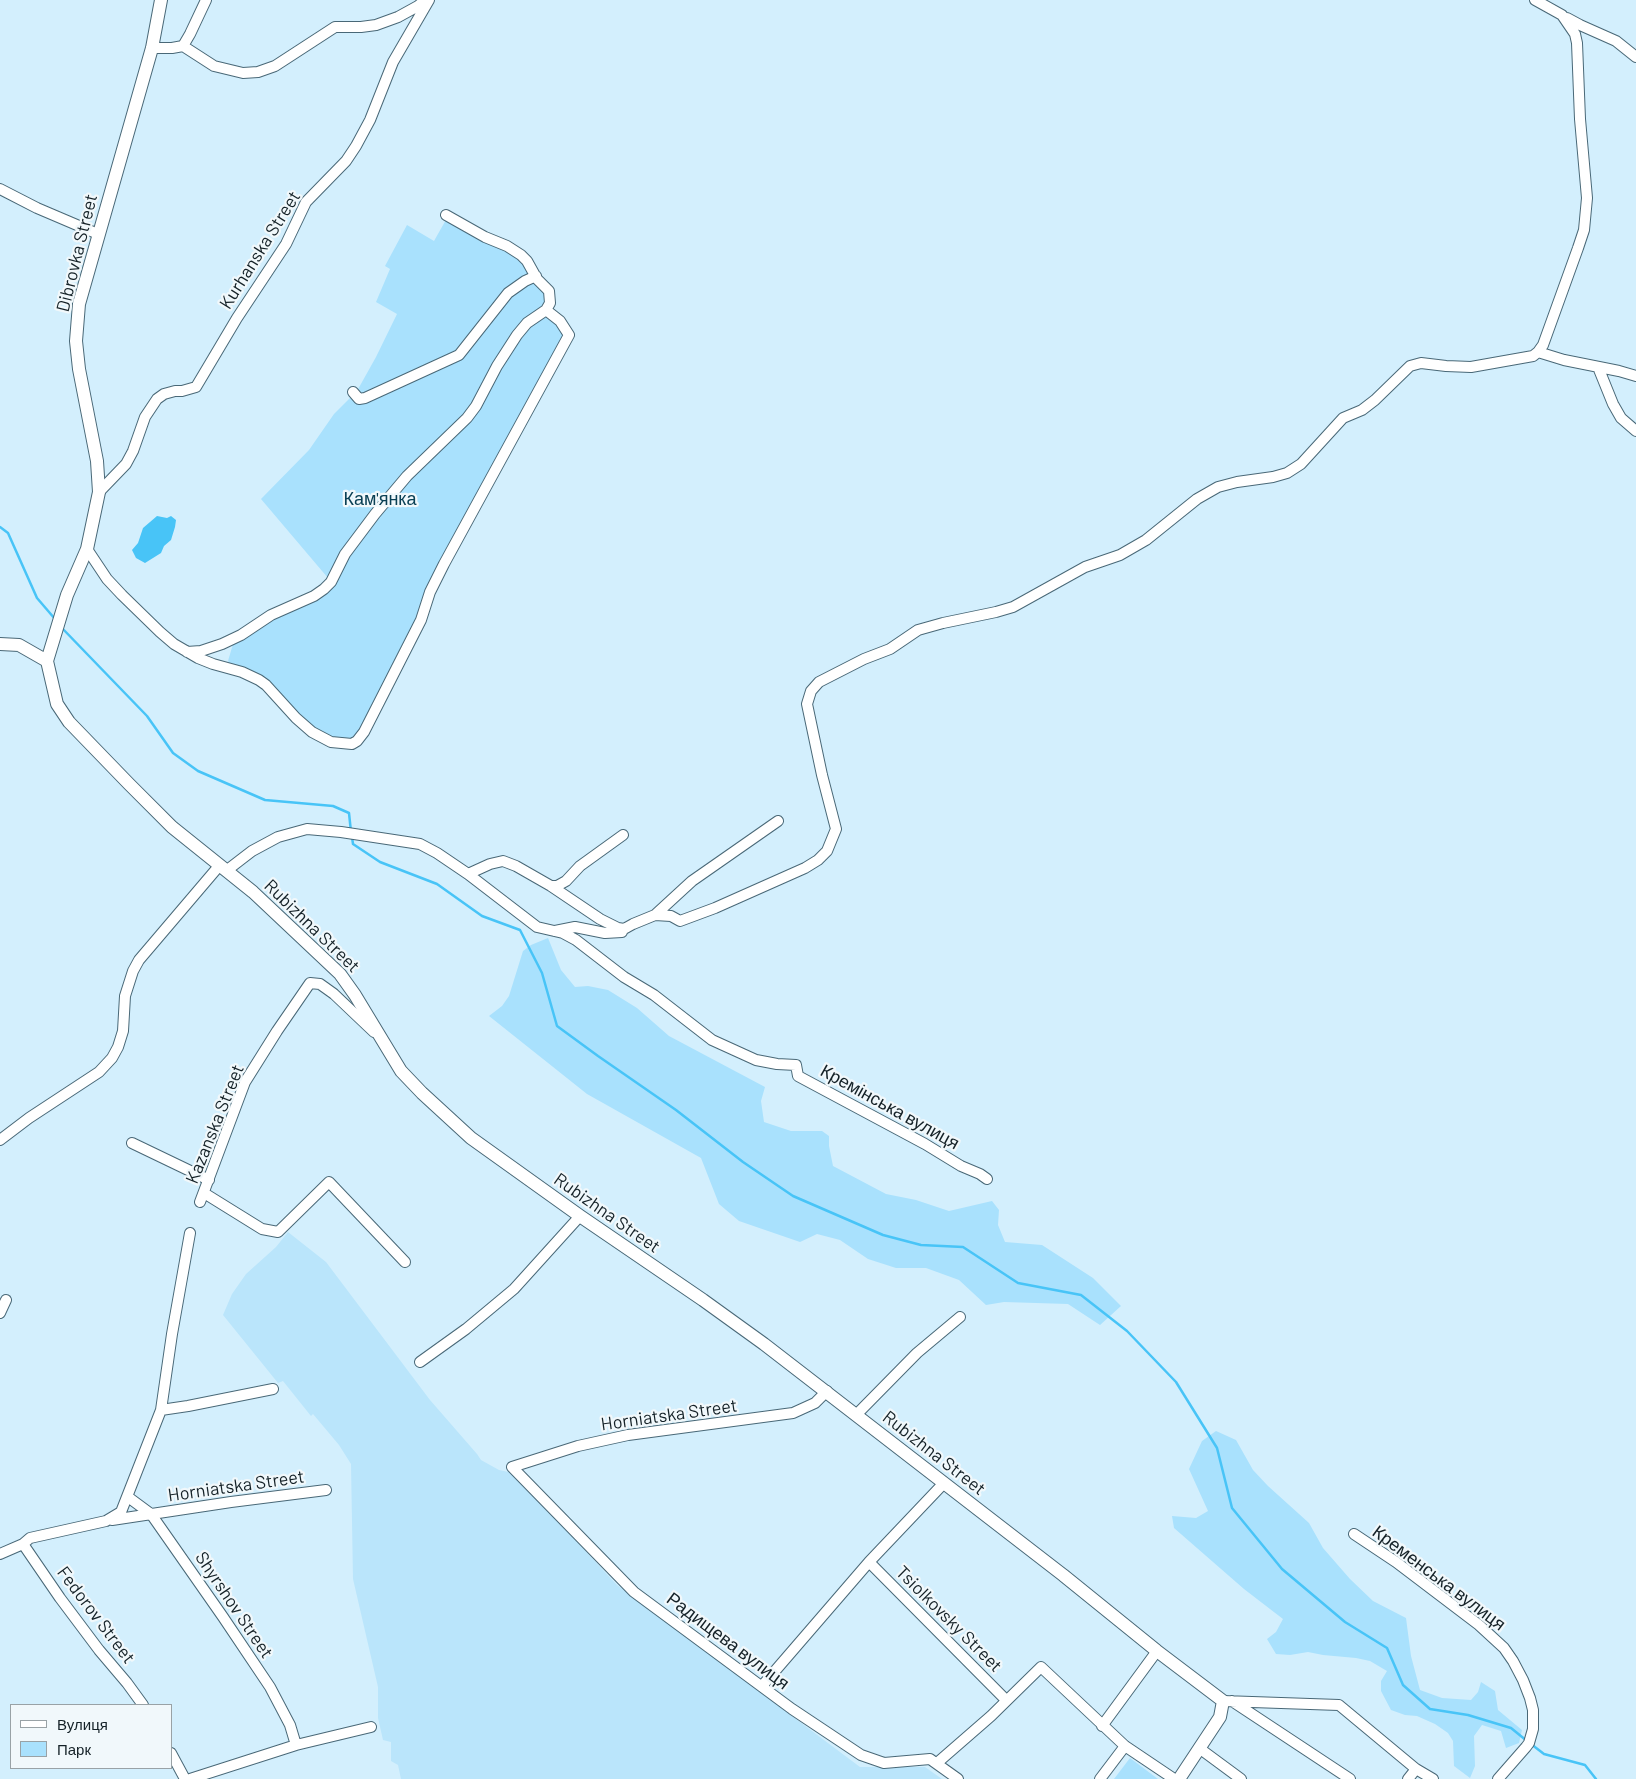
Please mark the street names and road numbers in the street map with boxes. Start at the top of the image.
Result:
street label: Kurhanska Street [215,187,305,313]
street label: Dibrovka Street [52,192,102,314]
street label: Rubizhna Street [260,875,364,977]
street label: Кремінська вулиця [817,1060,963,1154]
street label: Kazanska Street [181,1061,249,1187]
street label: Rubizhna Street [550,1168,664,1258]
street label: Horniatska Street [599,1395,739,1435]
street label: Rubizhna Street [878,1406,990,1500]
street label: Horniatska Street [166,1466,306,1506]
street label: Кременська вулиця [1368,1521,1510,1635]
street label: Shyrshov Street [190,1548,278,1662]
street label: Tsiolkovsky Street [891,1561,1007,1677]
street label: Fedorov Street [52,1562,140,1668]
street label: Радищева вулиця [662,1588,794,1694]

